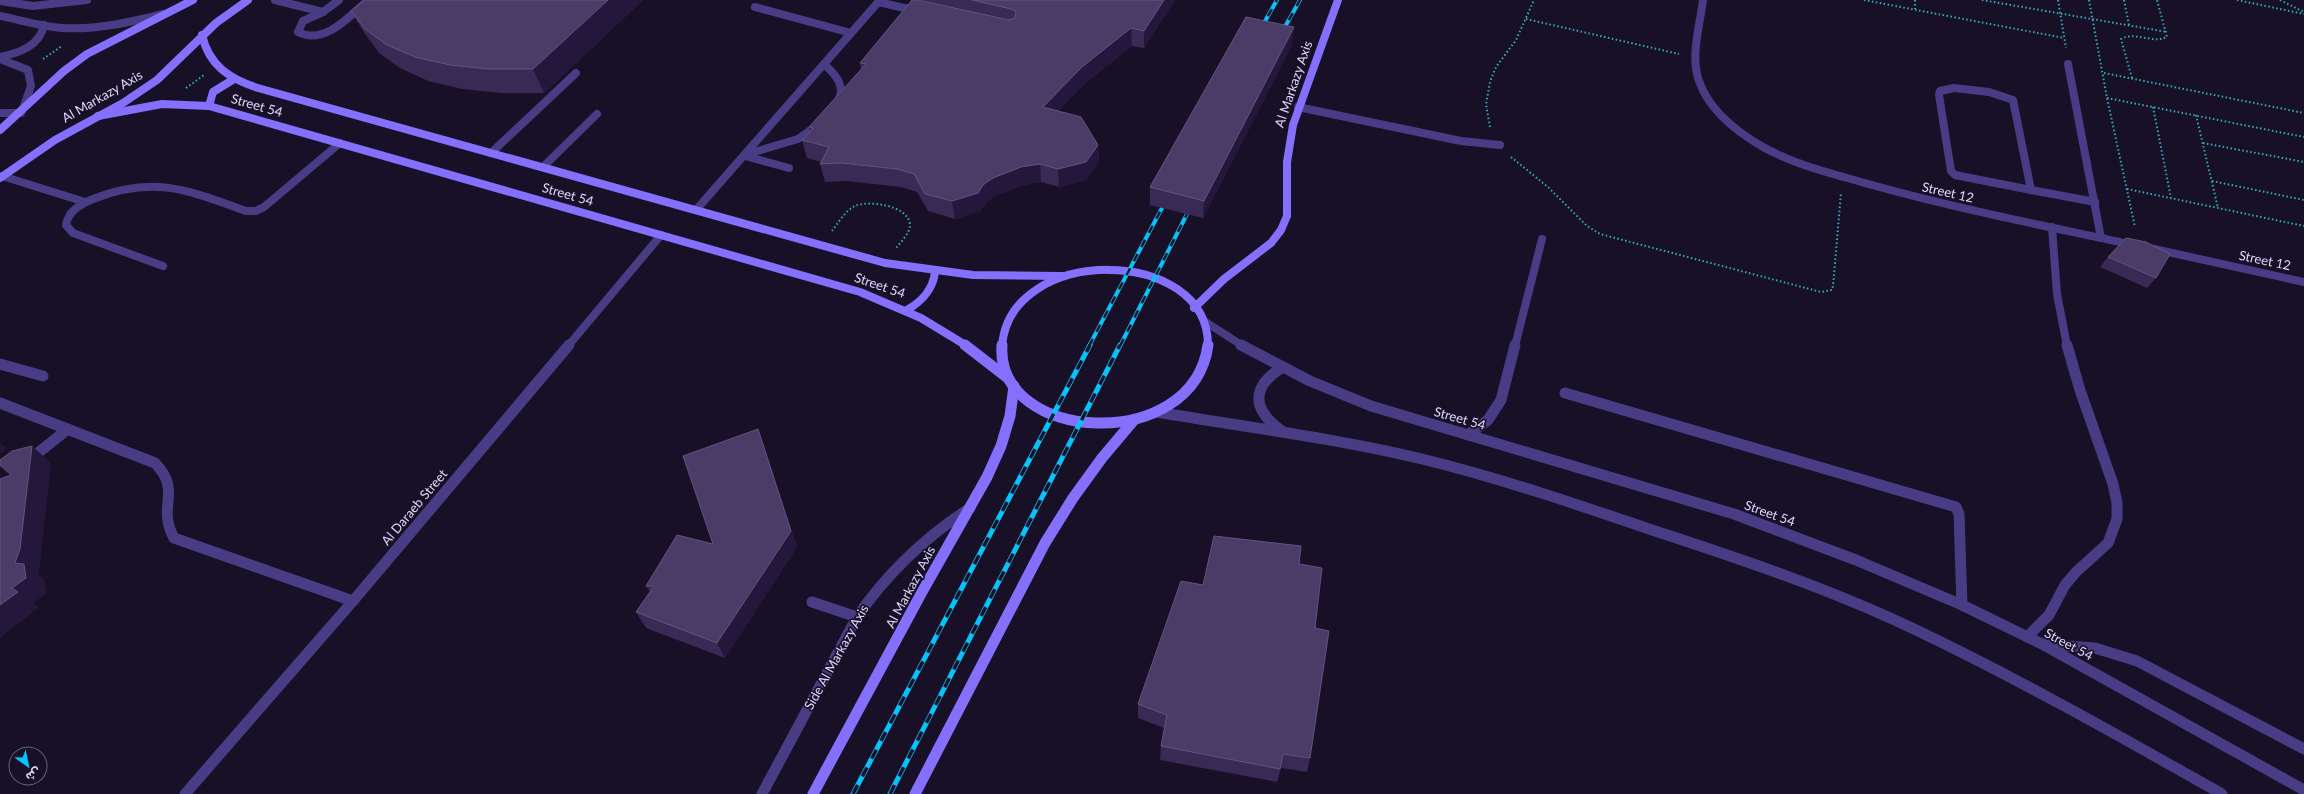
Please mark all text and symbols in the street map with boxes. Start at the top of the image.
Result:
street label: Al Markazy Axis [1271,38,1315,129]
street label: Al Markazy Axis [59,66,145,126]
street label: Street 54 [229,90,285,120]
street label: Street 12 [1921,178,1975,206]
street label: Street 54 [540,179,596,209]
street label: Street 12 [2238,247,2292,273]
street label: Street 54 [853,269,908,301]
street label: Street 54 [1432,403,1488,433]
street label: Al Daraeb Street [378,466,451,548]
street label: Street 54 [1743,496,1798,530]
street label: Al Markazy Axis [882,543,938,631]
street label: Side Al Markazy Axis [800,601,872,712]
street label: Street 54 [2042,625,2096,664]
north arrow [8,746,48,786]
text: ش [23,764,44,784]

